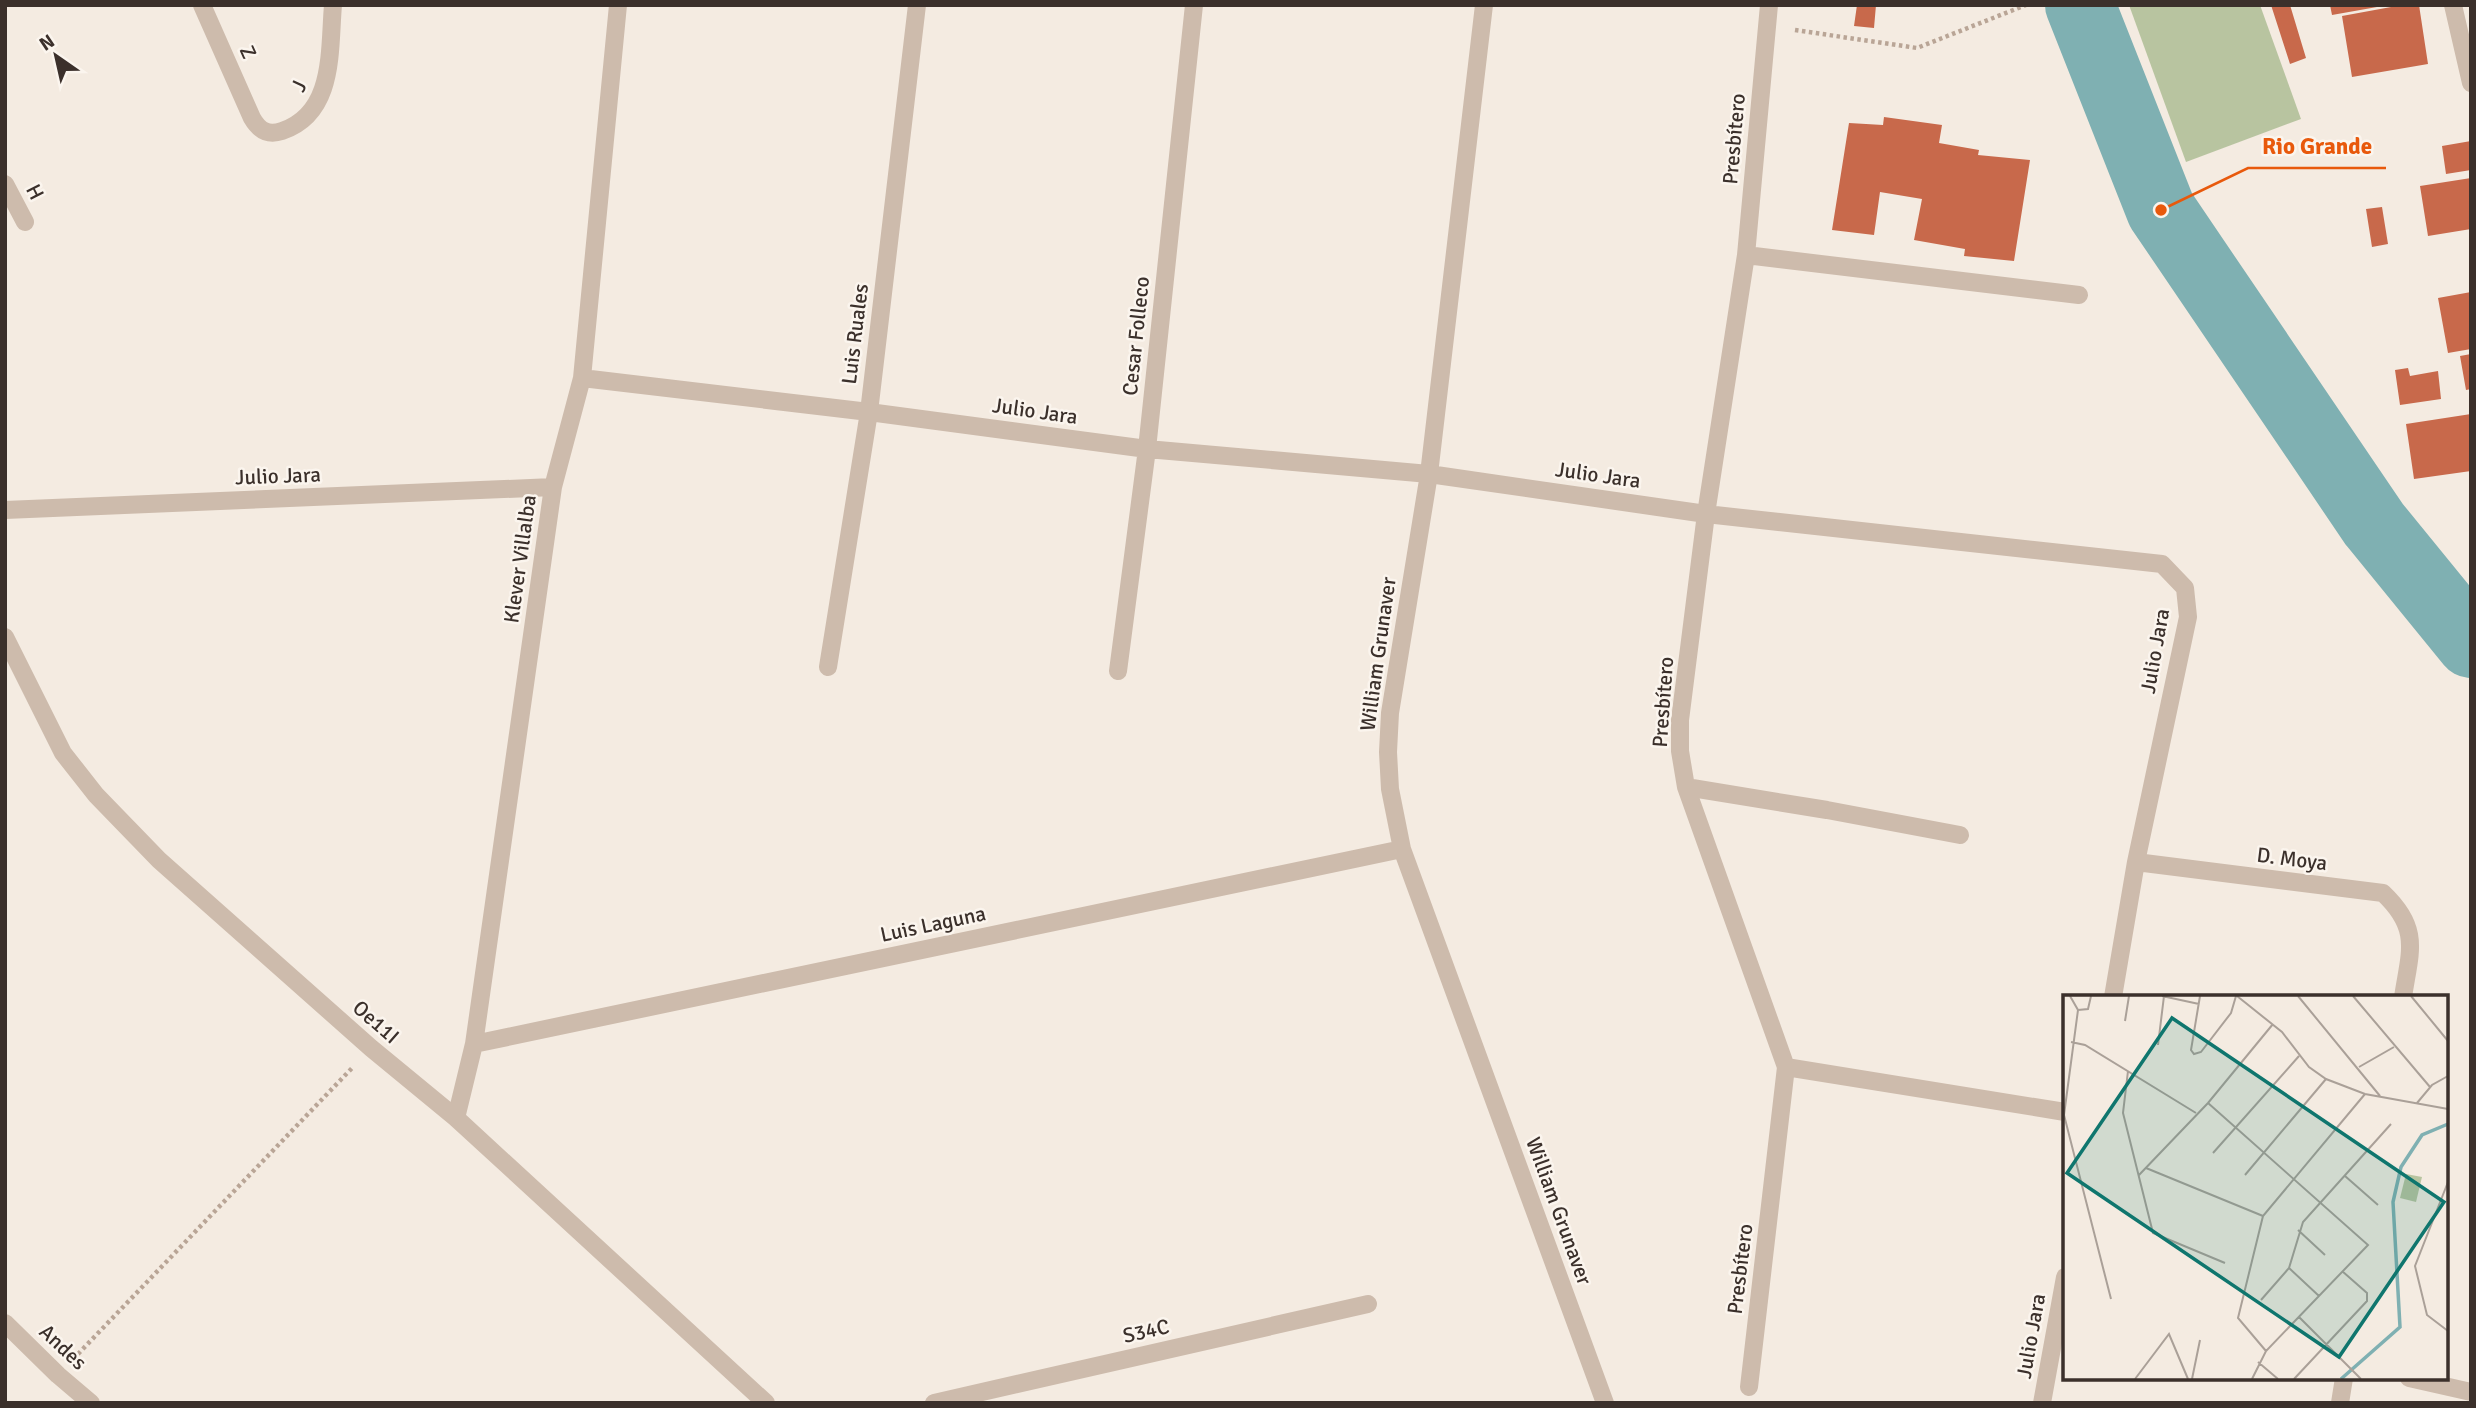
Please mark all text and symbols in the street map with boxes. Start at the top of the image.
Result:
north arrow [21,21,91,91]
text: N [35,29,59,56]
street label: Z [234,41,262,63]
street label: J [285,76,313,96]
street label: Presbítero [1717,92,1751,186]
callout: Rio Grande [2248,124,2386,168]
text: Rio Grande [2262,132,2372,161]
street label: H [20,180,50,204]
street label: Cesar Folleco [1117,275,1155,397]
street label: Luis Ruales [836,282,874,386]
street label: Julio Jara [991,392,1079,430]
street label: Julio Jara [1554,456,1642,494]
street label: Julio Jara [235,462,321,490]
street label: Klever Villalba [498,493,542,625]
street label: William Grunaver [1354,575,1402,733]
street label: Julio Jara [2135,606,2175,696]
street label: Presbítero [1647,656,1679,748]
street label: D. Moya [2255,842,2329,876]
street label: Luis Laguna [878,900,988,948]
street label: Oe11I [347,995,405,1049]
inset map [2063,995,2448,1380]
street label: William Grunaver [1520,1134,1598,1289]
street label: Presbítero [1722,1222,1758,1316]
street label: Julio Jara [2011,1291,2051,1381]
street label: S34C [1120,1313,1172,1349]
street label: Andes [34,1319,92,1375]

